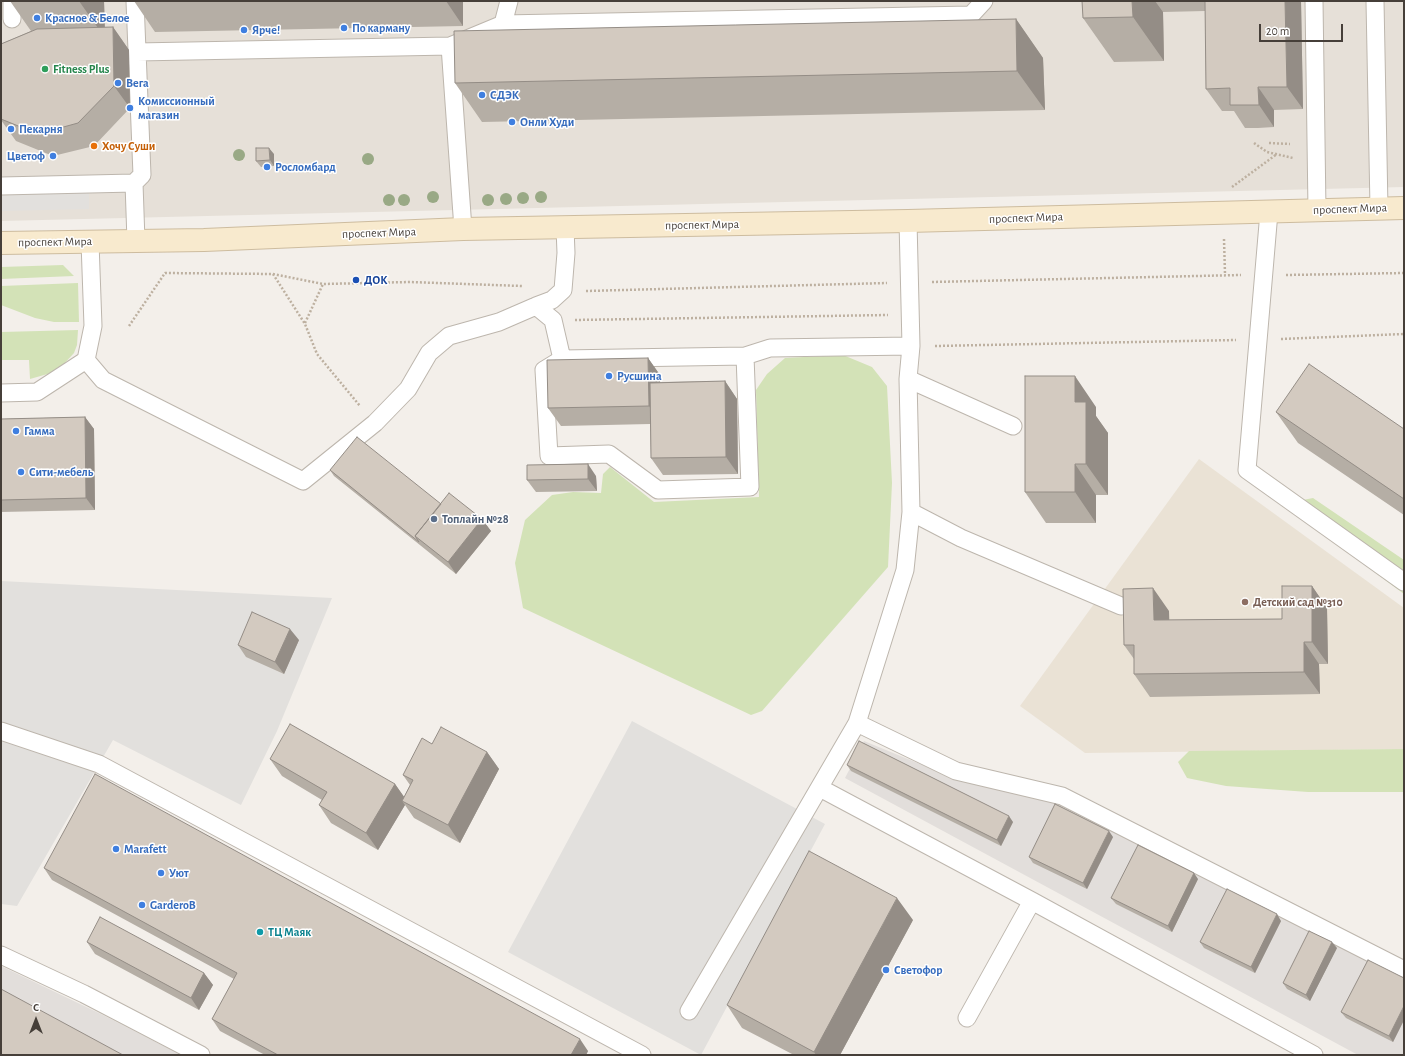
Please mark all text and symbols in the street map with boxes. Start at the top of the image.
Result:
place label: Красное & Белое [45,11,130,25]
marker: Красное & Белое [32,13,42,23]
scale bar [1261,16,1345,42]
place label: По карману [352,21,410,35]
place label: Ярче! [252,23,280,37]
marker: По карману [339,23,349,33]
marker: Ярче! [239,25,249,35]
text: 20 m [1266,25,1289,37]
place label: Fitness Plus [53,62,109,76]
marker: Fitness Plus [40,64,50,74]
place label: Вега [126,76,149,90]
marker: Вега [113,78,123,88]
place label: СДЭК [490,88,519,102]
marker: СДЭК [477,90,487,100]
place label: Комиссионный магазин [138,94,215,122]
marker: Комиссионный магазин [125,103,135,113]
place label: Онли Худи [520,115,574,129]
marker: Онли Худи [507,117,517,127]
place label: Пекарня [19,122,63,136]
marker: Пекарня [6,124,16,134]
place label: Хочу Суши [102,139,155,153]
marker: Хочу Суши [89,141,99,151]
place label: Цветоф [7,149,45,163]
marker: Цветоф [48,151,58,161]
place label: Росломбард [275,160,336,174]
marker: Росломбард [262,162,272,172]
street label: проспект Мира [1313,201,1387,217]
street label: проспект Мира [989,210,1063,226]
street label: проспект Мира [665,217,739,233]
street label: проспект Мира [342,225,416,241]
street label: проспект Мира [18,234,92,250]
place label: ДОК [364,273,388,287]
marker: ДОК [351,275,361,285]
place label: Русшина [617,369,662,383]
marker: Русшина [604,371,614,381]
place label: Гамма [24,424,55,438]
marker: Гамма [11,426,21,436]
place label: Сити-мебель [29,465,93,479]
marker: Сити-мебель [16,467,26,477]
place label: Топлайн №28 [442,512,509,526]
marker: Топлайн №28 [429,514,439,524]
place label: Детский сад №310 [1253,595,1343,609]
marker: Детский сад №310 [1240,597,1250,607]
place label: Marafett [124,842,166,856]
marker: Marafett [111,844,121,854]
place label: Уют [169,866,189,880]
marker: Уют [156,868,166,878]
place label: GarderoB [150,898,196,912]
marker: GarderoB [137,900,147,910]
place label: ТЦ Маяк [268,925,311,939]
marker: ТЦ Маяк [255,927,265,937]
place label: Светофор [894,963,943,977]
marker: Светофор [881,965,891,975]
north arrow [16,1000,56,1040]
text: С [33,1002,39,1013]

